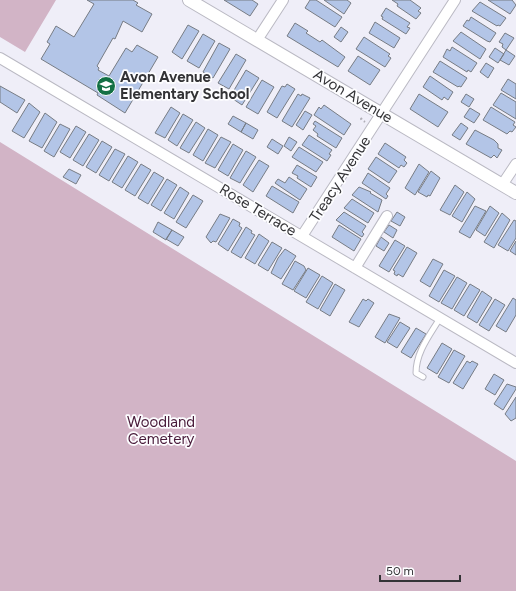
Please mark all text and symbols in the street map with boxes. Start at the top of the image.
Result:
street label: Avon Avenue [310,65,396,127]
place label: Avon Avenue Elementary School [120,68,250,103]
school or university icon: Avon Avenue Elementary School [95,75,117,97]
street label: Treacy Avenue [306,133,374,225]
street label: Rose Terrace [216,180,300,240]
park label: Woodland Cemetery [127,413,195,448]
scale bar [380,557,460,583]
text: 50 m [386,564,414,578]

